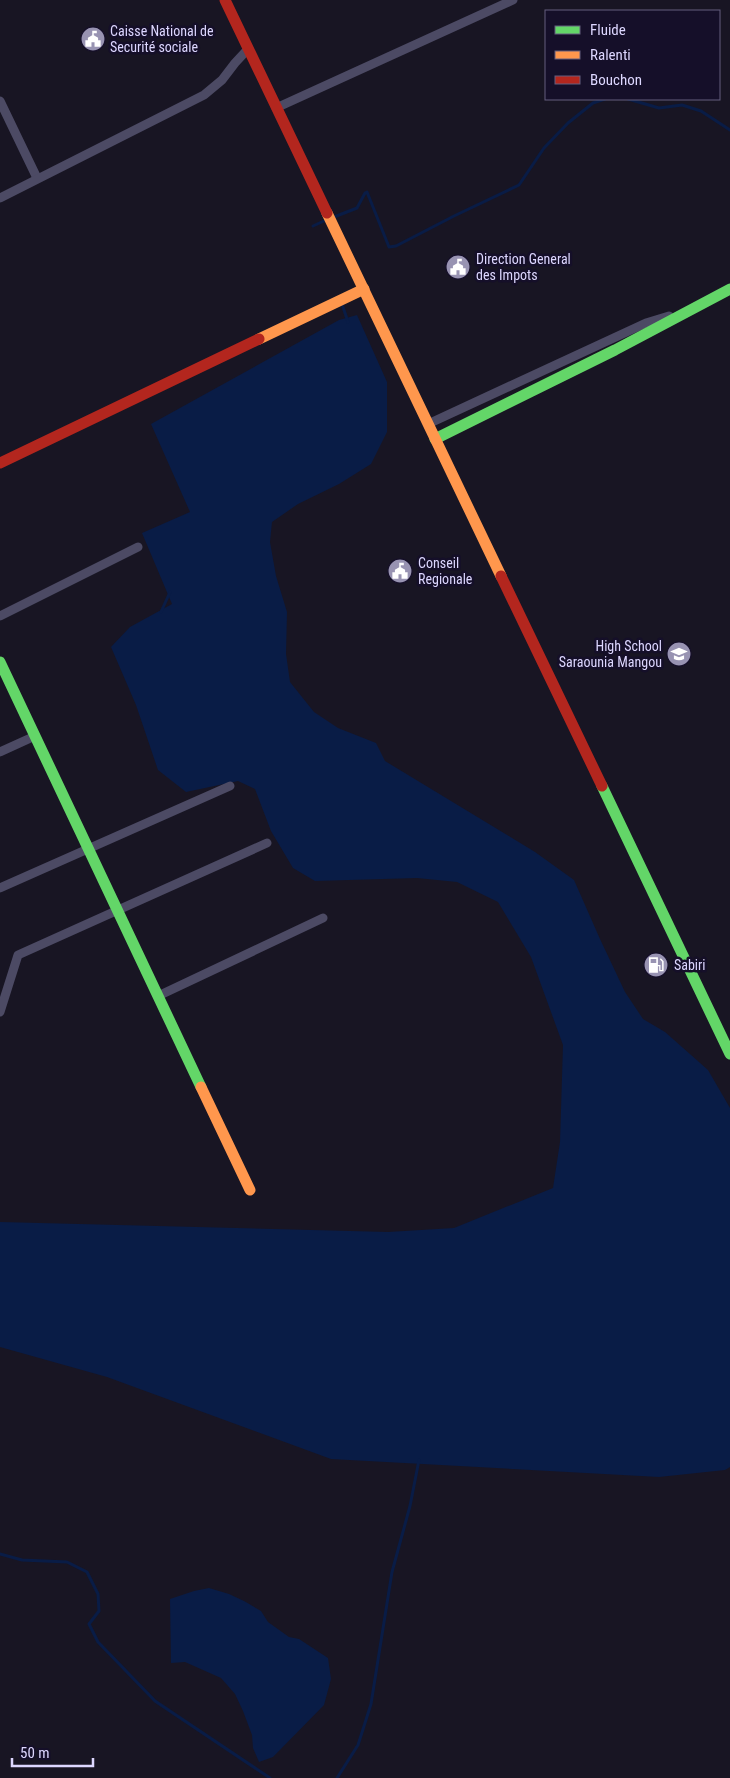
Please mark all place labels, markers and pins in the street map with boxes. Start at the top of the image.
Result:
place label: Caisse National de Securité sociale [110,23,214,55]
public building icon: Caisse National de Securité sociale [80,26,106,52]
place label: Direction General des Impots [476,251,571,283]
public building icon: Direction General des Impots [445,254,471,280]
place label: Conseil Regionale [418,555,473,587]
public building icon: Conseil Regionale [387,558,413,584]
place label: High School Saraounia Mangou [559,638,662,670]
school or university icon: High School Saraounia Mangou [666,641,692,667]
fuel station icon: Sabiri [643,952,669,978]
place label: Sabiri [674,957,706,973]

